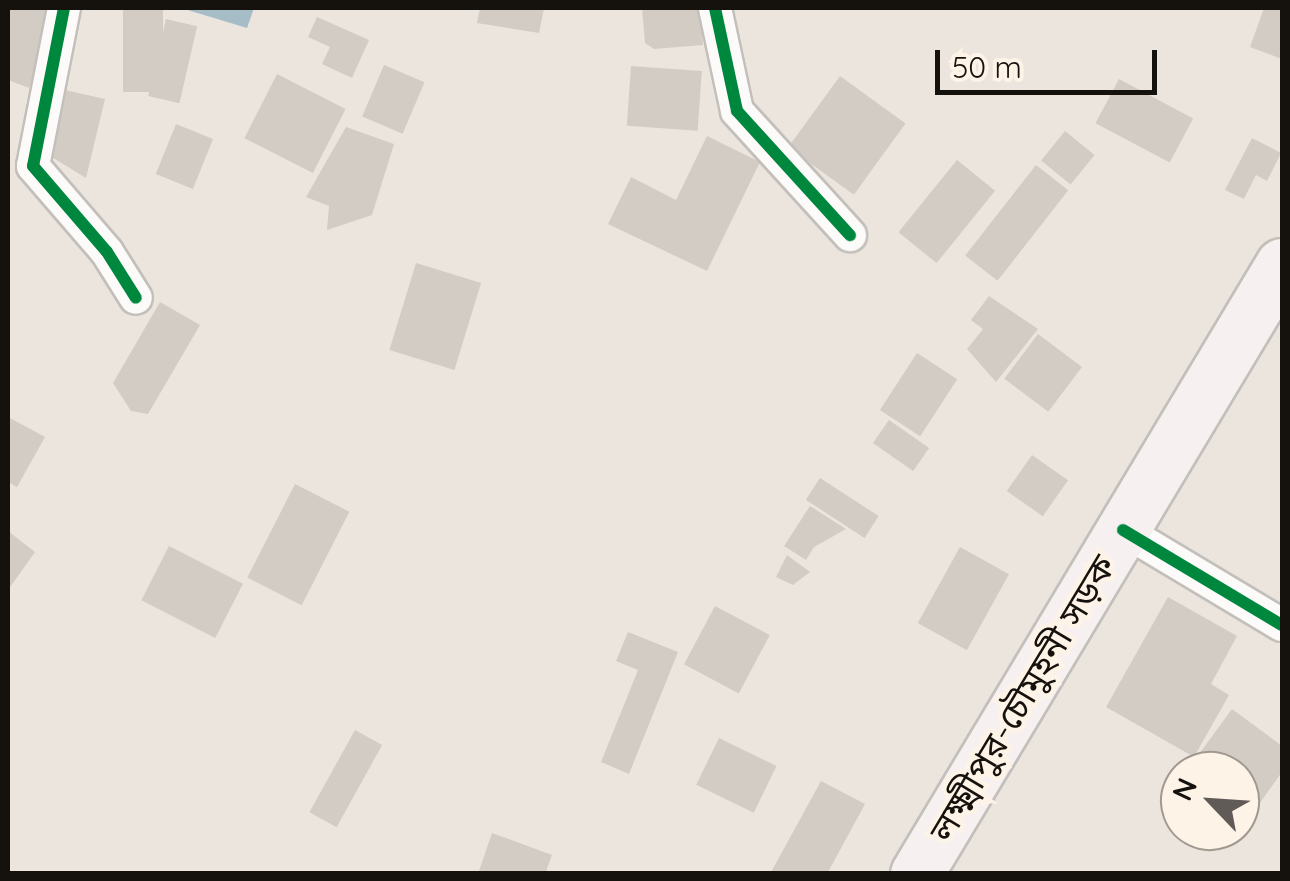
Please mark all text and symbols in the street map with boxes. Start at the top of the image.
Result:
scale bar [940,30,1162,92]
text: 50 m [952,48,1022,86]
street label: লক্ষ্মীপুর-চৌমুহনী সড়ক [920,547,1124,849]
north arrow [1160,751,1260,851]
text: N [1164,772,1204,806]

